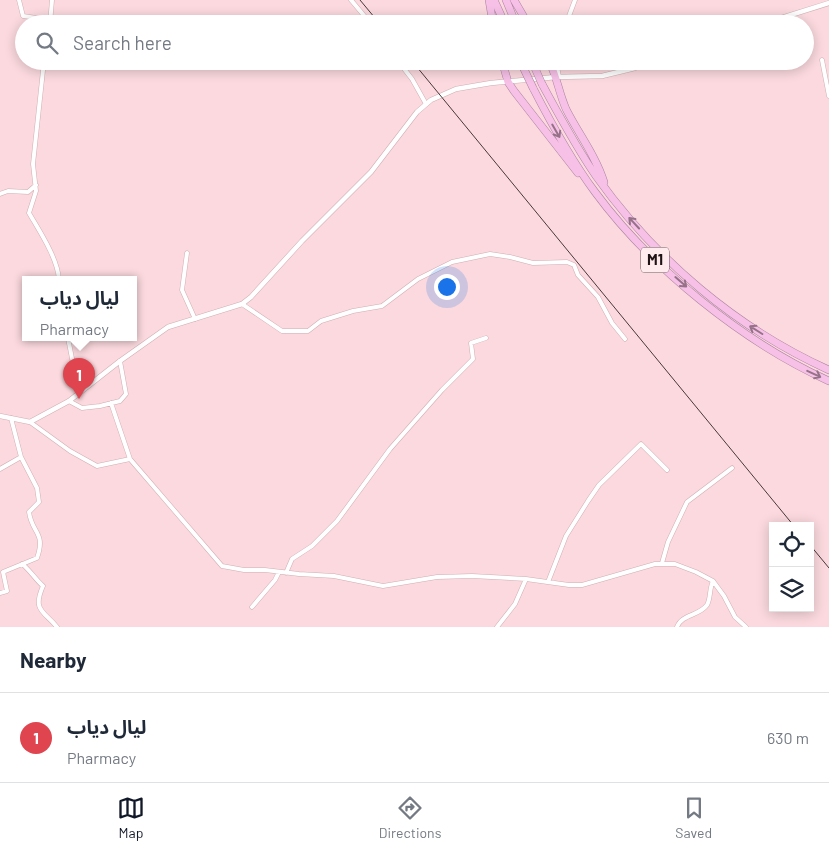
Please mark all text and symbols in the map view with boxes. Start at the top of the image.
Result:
search box [15,15,814,70]
icon: search [33,29,61,57]
text: Search here [73,31,172,54]
one-way arrow [552,123,562,137]
one-way arrow [628,217,639,230]
road number: M1 [641,248,669,272]
your location [434,274,460,300]
popup [22,276,137,341]
one-way arrow [674,277,687,288]
text: ليال دياب [40,286,119,309]
text: Pharmacy [40,319,109,338]
one-way arrow [749,324,763,334]
pin: 1 [63,358,95,399]
one-way arrow [806,370,821,379]
map controls [769,522,814,612]
button: locate [769,522,814,567]
button: layers [769,567,814,612]
text: Nearby [20,647,86,672]
text: ليال دياب [67,715,146,738]
text: 1 [33,728,39,747]
text: 630 m [767,728,809,747]
text: Pharmacy [67,748,136,767]
tab: Map [117,794,145,841]
tab: Directions [379,794,441,841]
tab: Saved [675,794,712,841]

